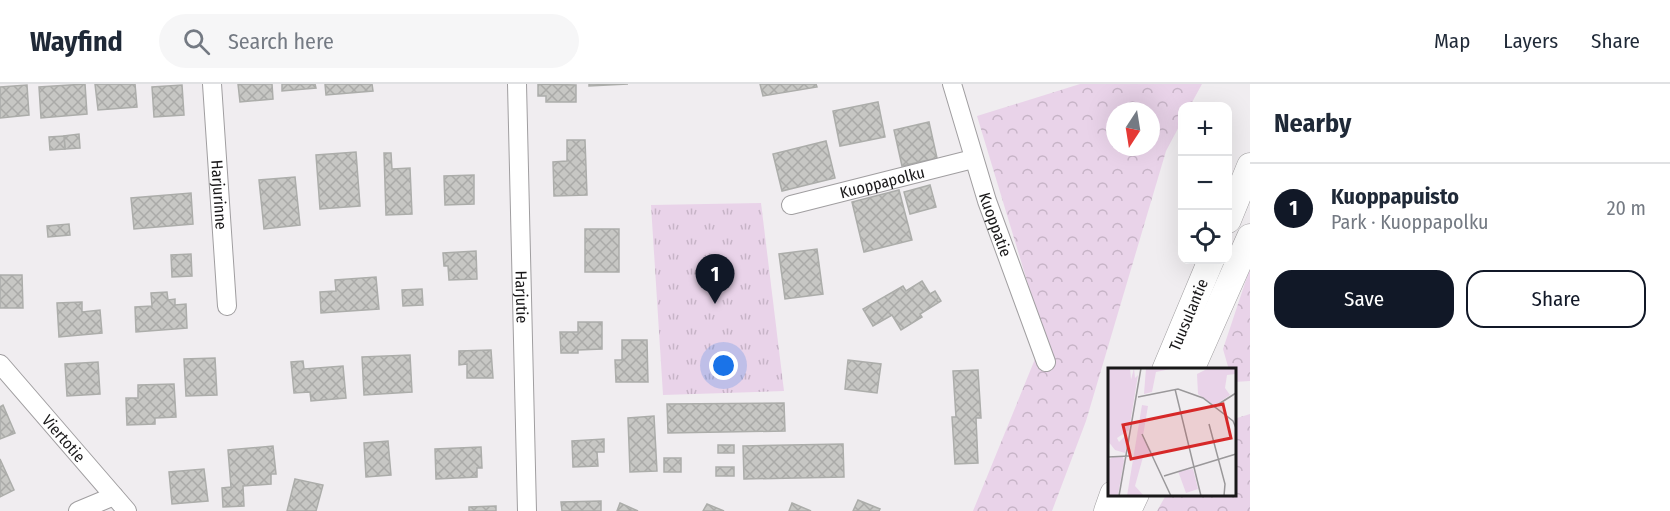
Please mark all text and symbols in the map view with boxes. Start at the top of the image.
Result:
search box [159,14,579,68]
text: Wayfind [30,25,123,58]
icon: search [180,25,213,58]
text: Search here [228,28,334,55]
text: Map [1434,28,1470,54]
text: Layers [1503,28,1558,54]
text: Share [1591,28,1640,54]
north arrow [1106,102,1160,156]
map controls [1178,102,1232,264]
button: + [1178,102,1232,156]
text: Nearby [1274,108,1351,139]
button: − [1178,156,1232,210]
street label: Harjurinne [207,159,231,230]
street label: Kuoppapolku [838,163,927,202]
text: Kuoppapuisto [1331,183,1459,210]
street label: Kuoppatie [975,190,1016,259]
text: 1 [1289,196,1298,220]
text: 20 m [1607,196,1646,220]
button: locate [1178,210,1232,264]
text: Park · Kuoppapolku [1331,210,1489,234]
pin: 1 [696,254,734,304]
street label: Harjutie [511,270,532,324]
button: Save [1274,270,1454,328]
button: Share [1466,270,1646,328]
street label: Tuusulantie [1165,276,1212,354]
your location [709,351,738,380]
inset map [1108,368,1235,496]
street label: Viertotie [38,411,89,466]

